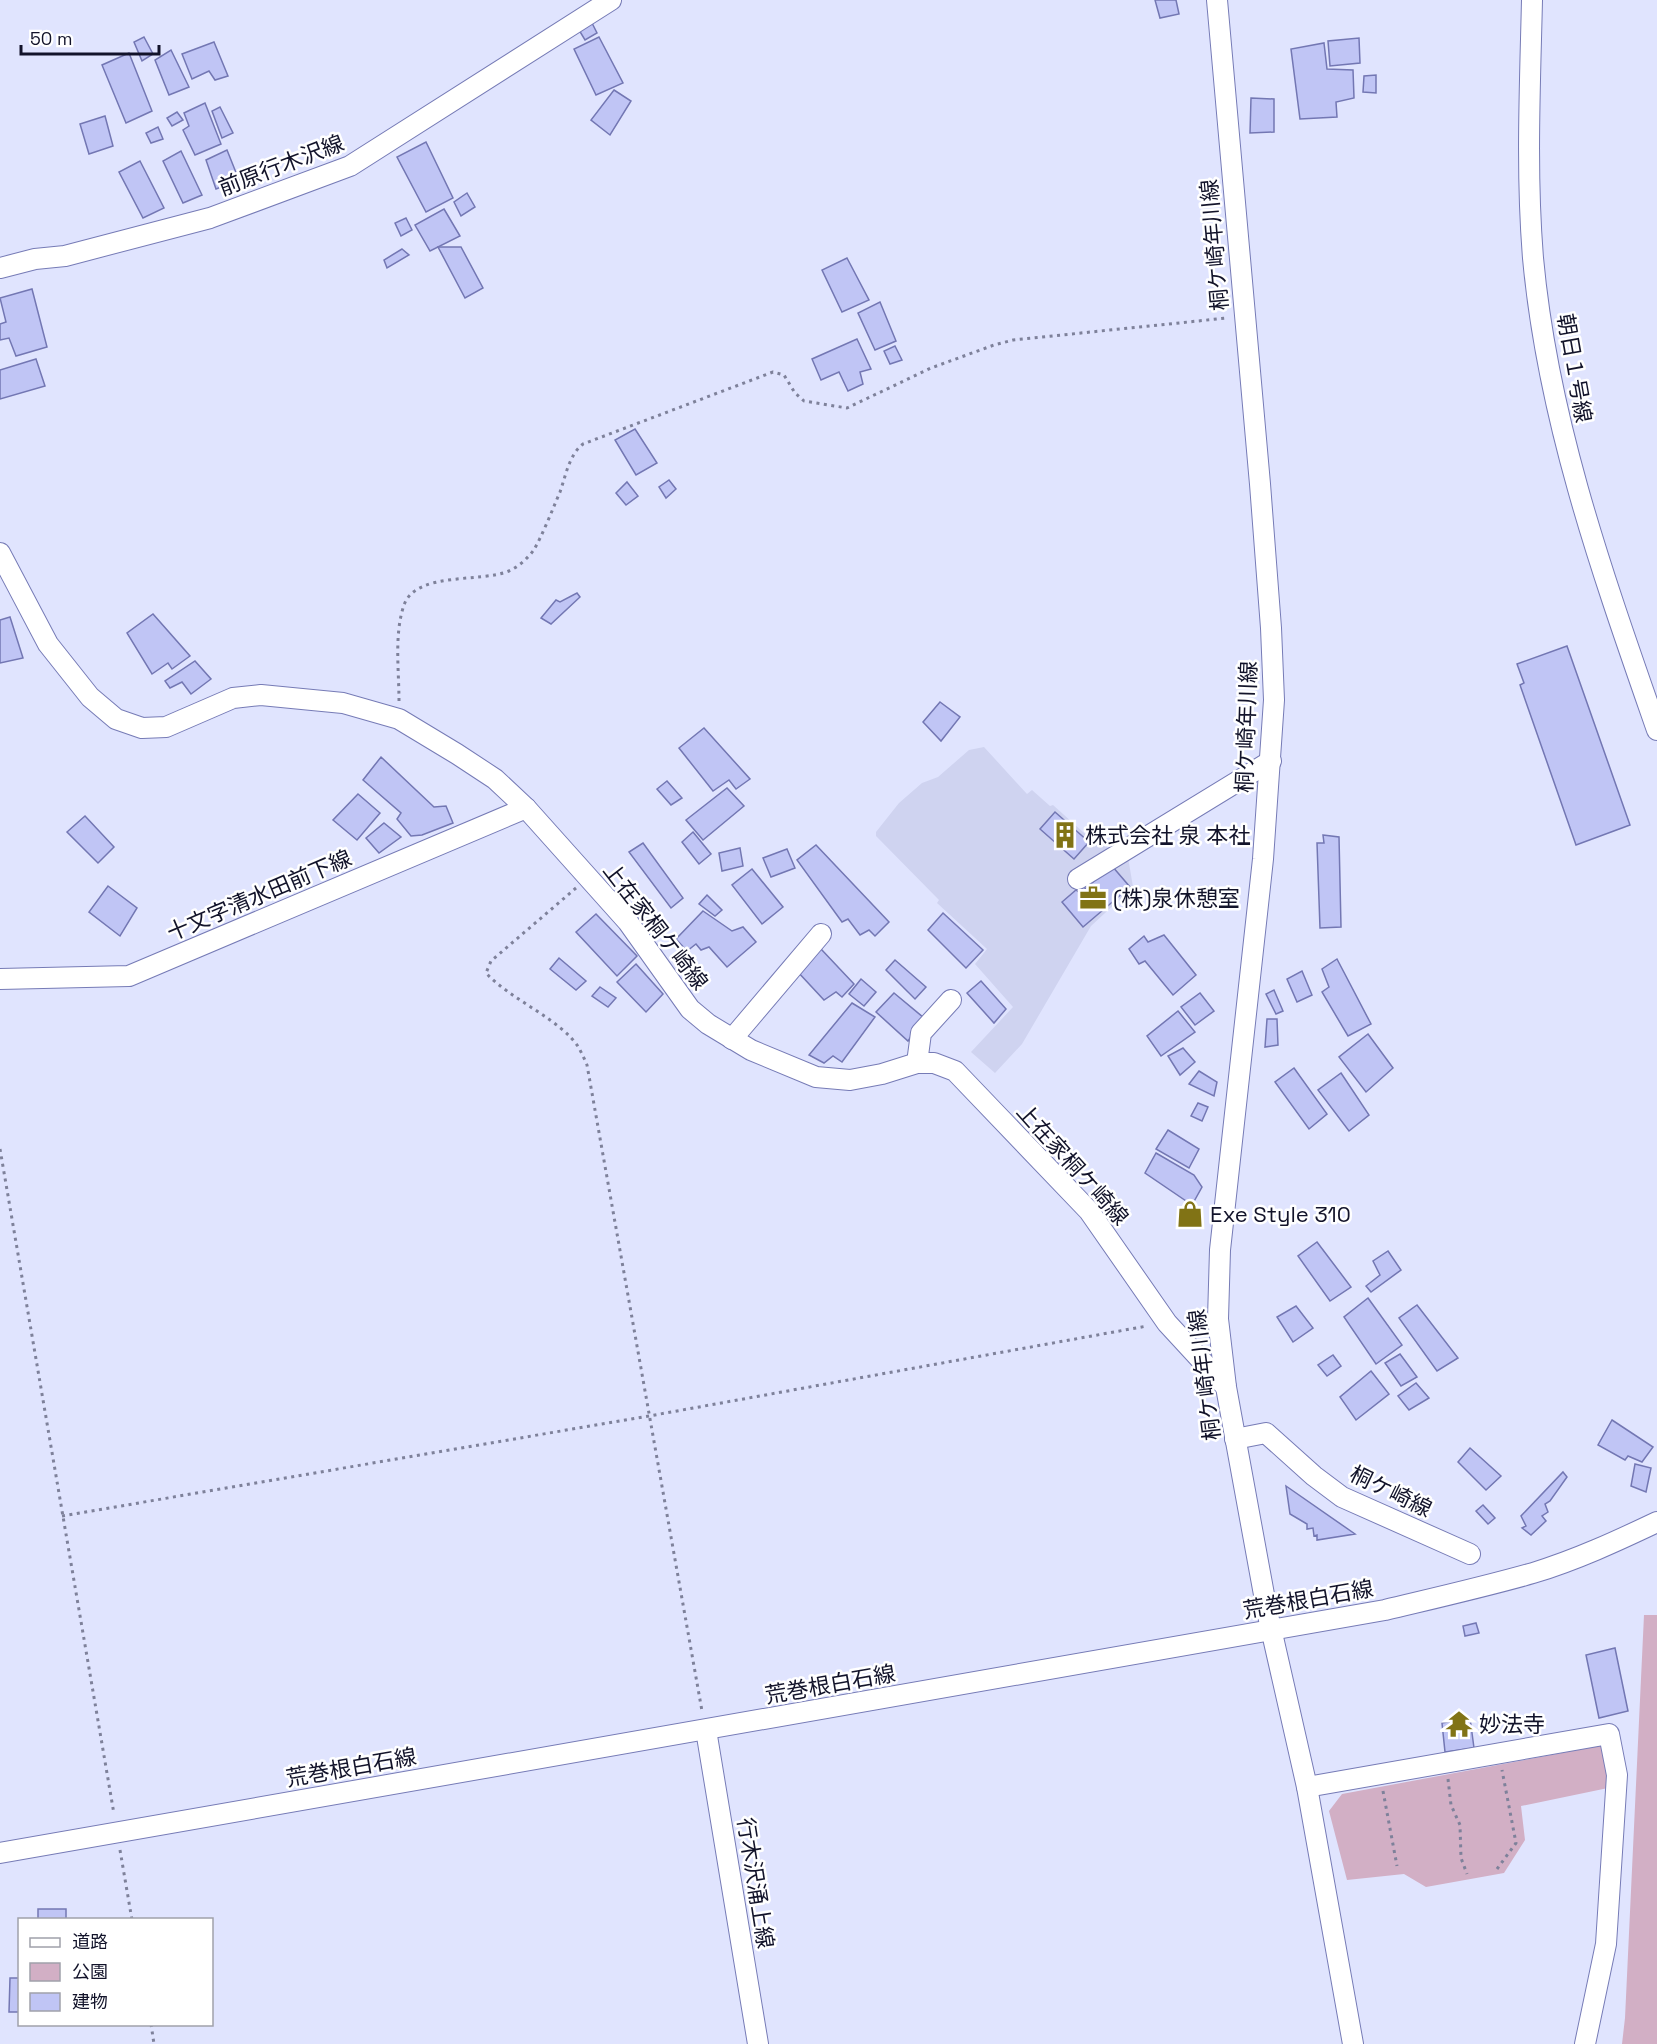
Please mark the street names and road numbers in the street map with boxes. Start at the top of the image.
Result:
street label: 前原行木沢線 [214,128,348,202]
street label: 桐ケ崎年川線 [1194,178,1234,312]
street label: 朝日１号線 [1552,311,1598,425]
street label: 桐ケ崎年川線 [1230,661,1262,793]
street label: 十文字清水田前下線 [162,843,356,947]
street label: 上在家桐ケ崎線 [598,857,714,995]
street label: 上在家桐ケ崎線 [1011,1097,1135,1231]
street label: 桐ケ崎年川線 [1182,1308,1226,1442]
street label: 桐ケ崎線 [1345,1459,1437,1523]
street label: 荒巻根白石線 [1241,1574,1375,1624]
street label: 荒巻根白石線 [763,1659,897,1709]
street label: 荒巻根白石線 [284,1742,418,1792]
street label: 行木沢涌上線 [732,1816,780,1950]

